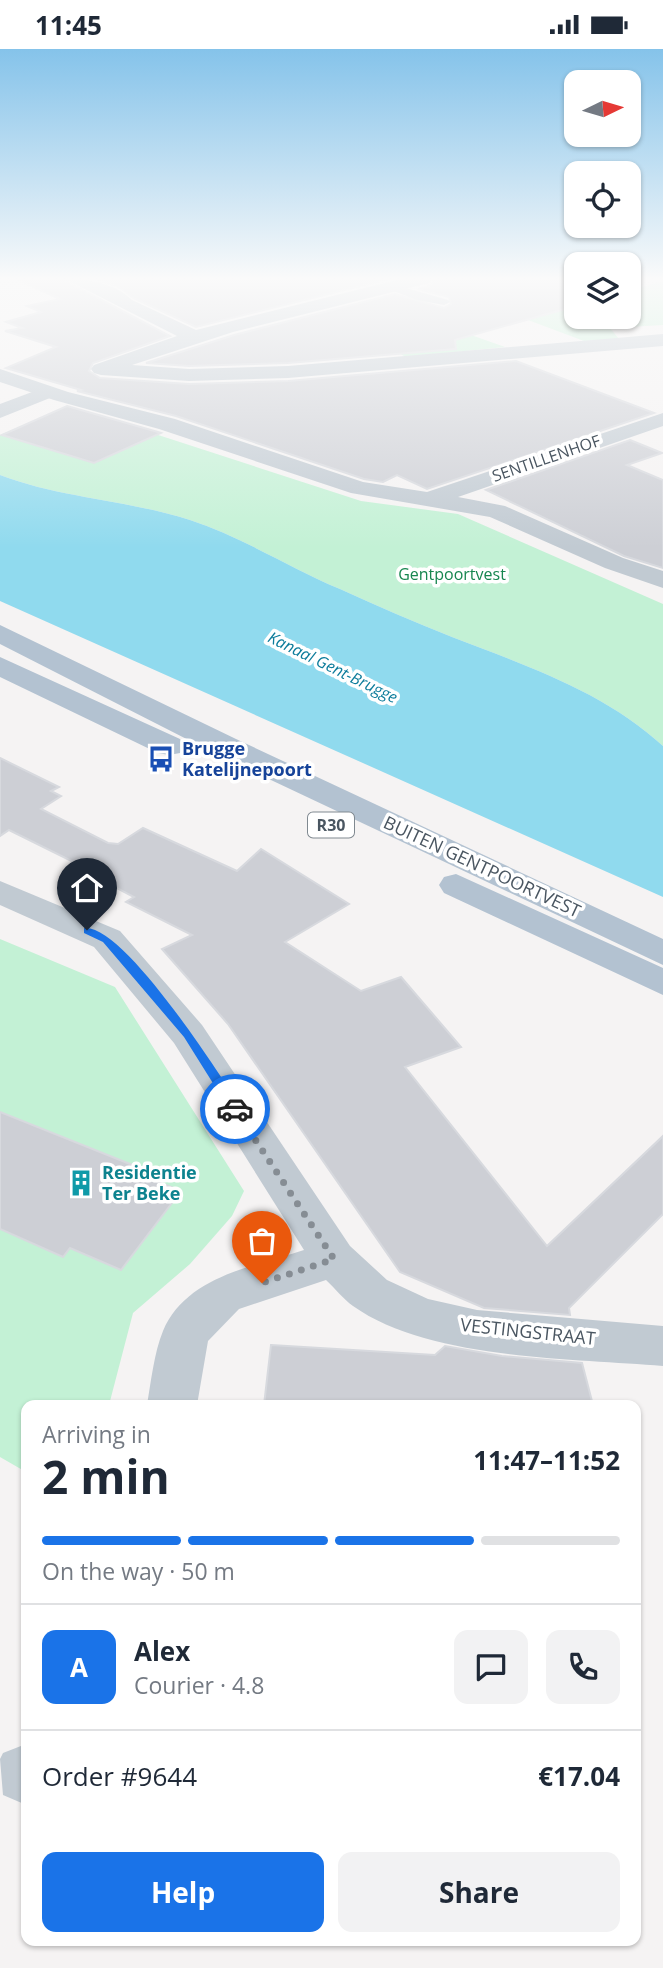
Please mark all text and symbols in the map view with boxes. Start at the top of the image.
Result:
text: 11:45 [35,7,102,43]
north arrow [564,70,640,147]
map controls [564,70,641,329]
button: locate [564,161,641,238]
button: layers [564,252,641,329]
street label: SENTILLENHOF [489,429,603,487]
park label: Gentpoortvest [398,563,506,585]
water label: Kanaal Gent-Brugge [265,626,401,708]
place label: Brugge Katelijnepoort [182,736,312,781]
bus stop icon: Brugge Katelijnepoort [146,744,176,774]
street label: BUITEN GENTPOORTVEST [380,810,585,922]
road number: R30 [308,813,354,838]
pin [57,858,117,930]
icon: home [68,869,106,907]
courier [200,1074,270,1144]
icon: car [216,1090,254,1128]
place label: Residentie Ter Beke [102,1160,197,1205]
building icon: Residentie Ter Beke [66,1168,96,1198]
pin [232,1211,292,1283]
icon: bag [243,1222,281,1260]
street label: VESTINGSTRAAT [459,1312,597,1350]
text: Arriving in [42,1418,151,1450]
text: 11:47–11:52 [473,1442,620,1478]
text: 2 min [42,1445,170,1507]
text: On the way · 50 m [42,1555,235,1587]
button: chat [454,1630,528,1704]
button: phone [546,1630,620,1704]
text: Alex [134,1633,190,1669]
text: A [70,1649,88,1685]
text: Courier · 4.8 [134,1669,264,1701]
text: Order #9644 [42,1758,197,1794]
text: €17.04 [538,1758,620,1794]
button: Help [42,1852,324,1932]
button: Share [338,1852,620,1932]

